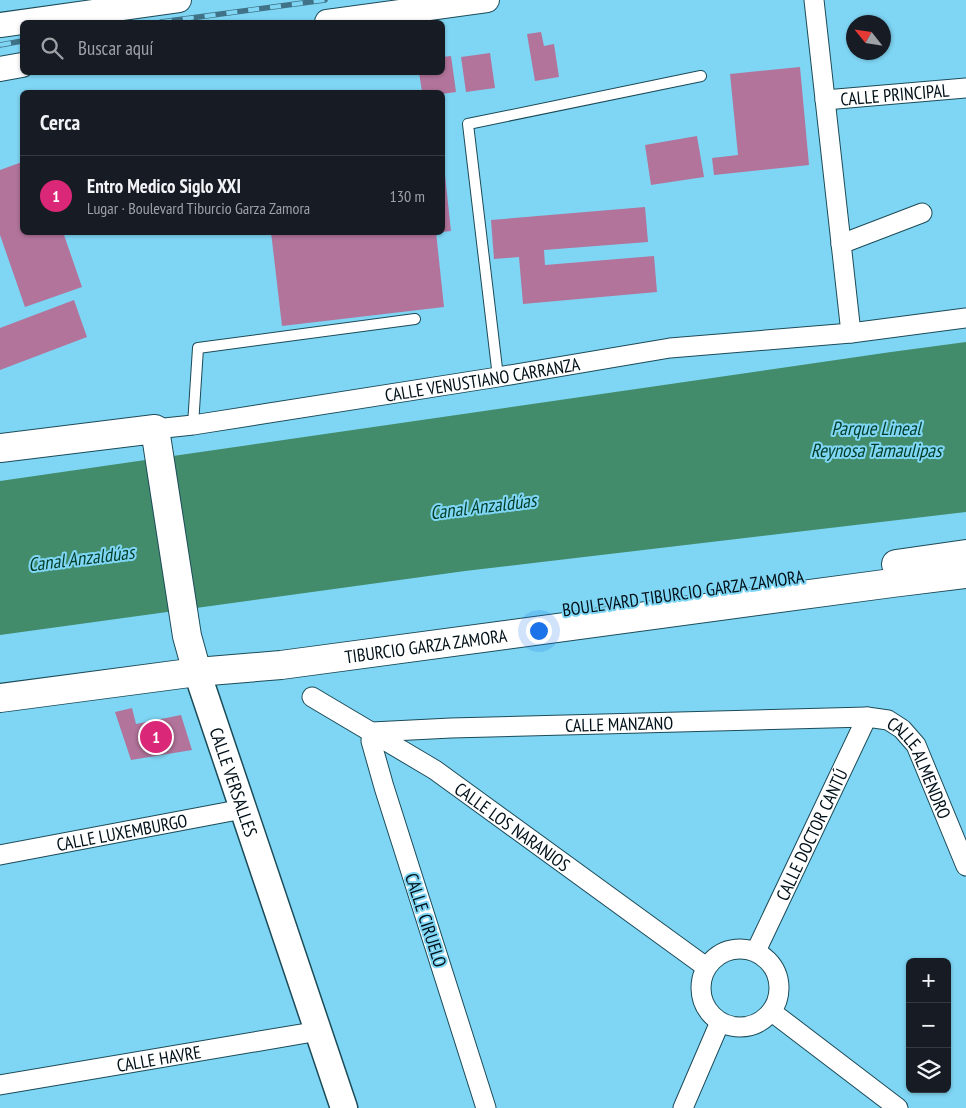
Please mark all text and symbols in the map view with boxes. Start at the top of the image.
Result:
north arrow [846,15,891,60]
search box [20,20,445,75]
icon: search [38,34,66,62]
text: Buscar aquí [78,36,153,60]
street label: CALLE PRINCIPAL [839,78,951,110]
text: Cerca [40,109,80,136]
text: Entro Medico Siglo XXI [87,174,241,198]
text: 1 [52,186,60,206]
text: 130 m [390,186,425,206]
text: Lugar · Boulevard Tiburcio Garza Zamora [87,198,310,218]
street label: CALLE VENUSTIANO CARRANZA [383,352,582,406]
water label: Parque Lineal Reynosa Tamaulipas [811,416,943,462]
water label: Canal Anzaldúas [429,487,539,524]
water label: Canal Anzaldúas [27,539,137,576]
street label: BOULEVARD TIBURCIO GARZA ZAMORA [561,565,806,621]
your location [526,618,552,644]
street label: TIBURCIO GARZA ZAMORA [343,623,509,668]
street label: CALLE MANZANO [565,711,674,736]
street label: CALLE ALMENDRO [883,711,957,822]
pin: 1 [140,718,172,756]
street label: CALLE VERSALLES [205,724,263,840]
street label: CALLE DOCTOR CANTÚ [770,765,852,904]
street label: CALLE LOS NARANJOS [450,777,575,876]
street label: CALLE LUXEMBURGO [55,808,189,856]
street label: CALLE CIRUELO [400,870,452,970]
map controls [906,958,951,1093]
button: + [906,958,951,1003]
button: − [906,1003,951,1048]
street label: CALLE HAVRE [115,1040,203,1077]
button: layers [906,1048,951,1093]

